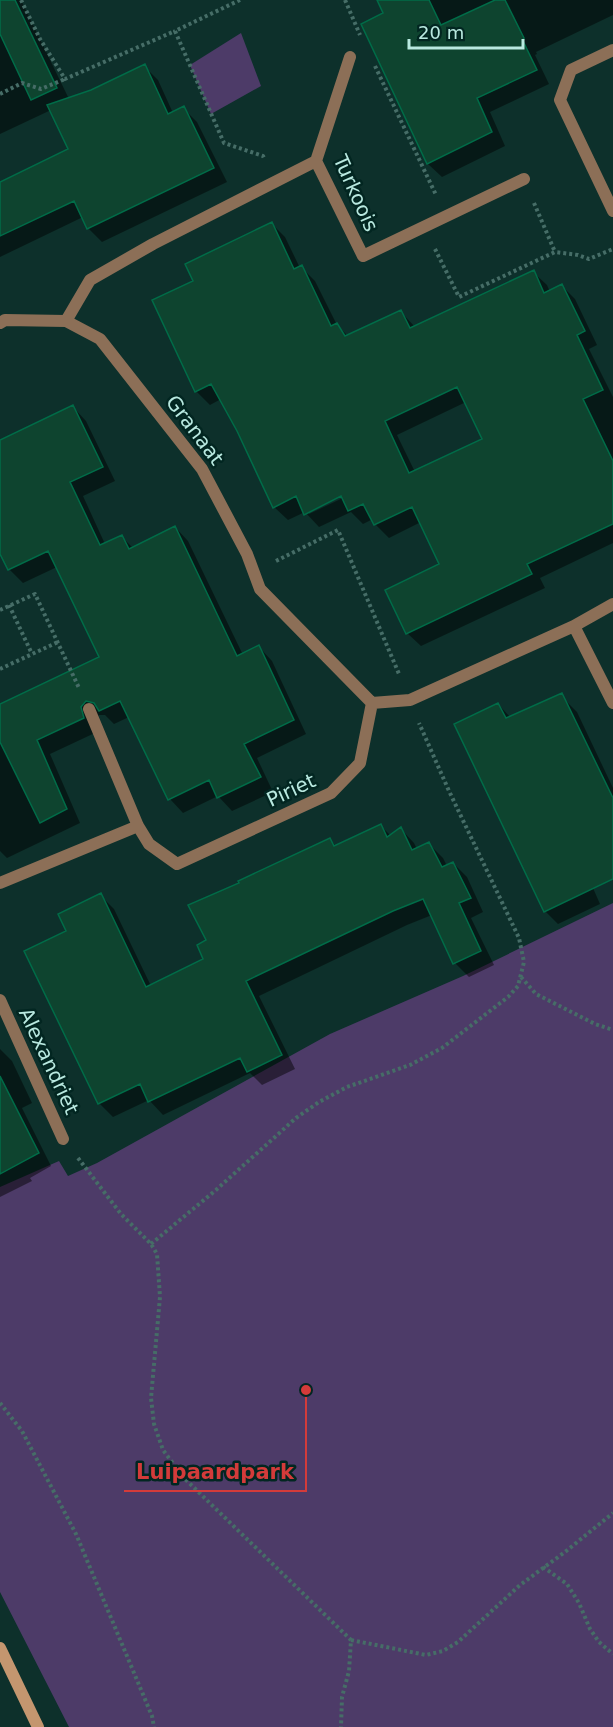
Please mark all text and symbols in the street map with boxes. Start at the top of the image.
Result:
scale bar [409,12,523,50]
text: 20 m [418,22,464,43]
street label: Turkoois [328,150,384,235]
street label: Granaat [161,390,229,470]
street label: Piriet [263,768,319,812]
street label: Alexandriet [14,1004,84,1118]
callout: Luipaardpark [124,1452,306,1491]
text: Luipaardpark [136,1460,295,1484]

